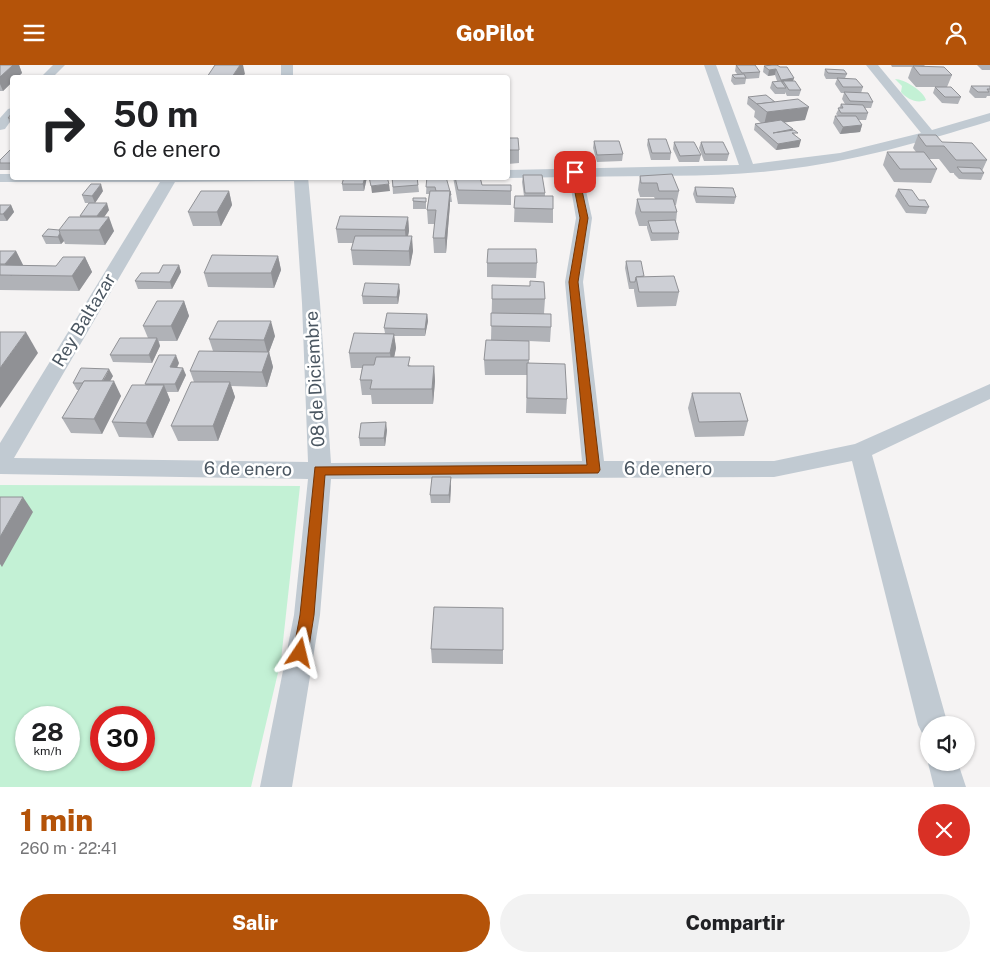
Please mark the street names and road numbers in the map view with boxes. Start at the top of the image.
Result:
street label: Rey Baltazar [47,269,120,370]
street label: 08 de Diciembre [300,310,329,448]
street label: 6 de enero [204,457,292,480]
street label: 6 de enero [624,458,712,479]

